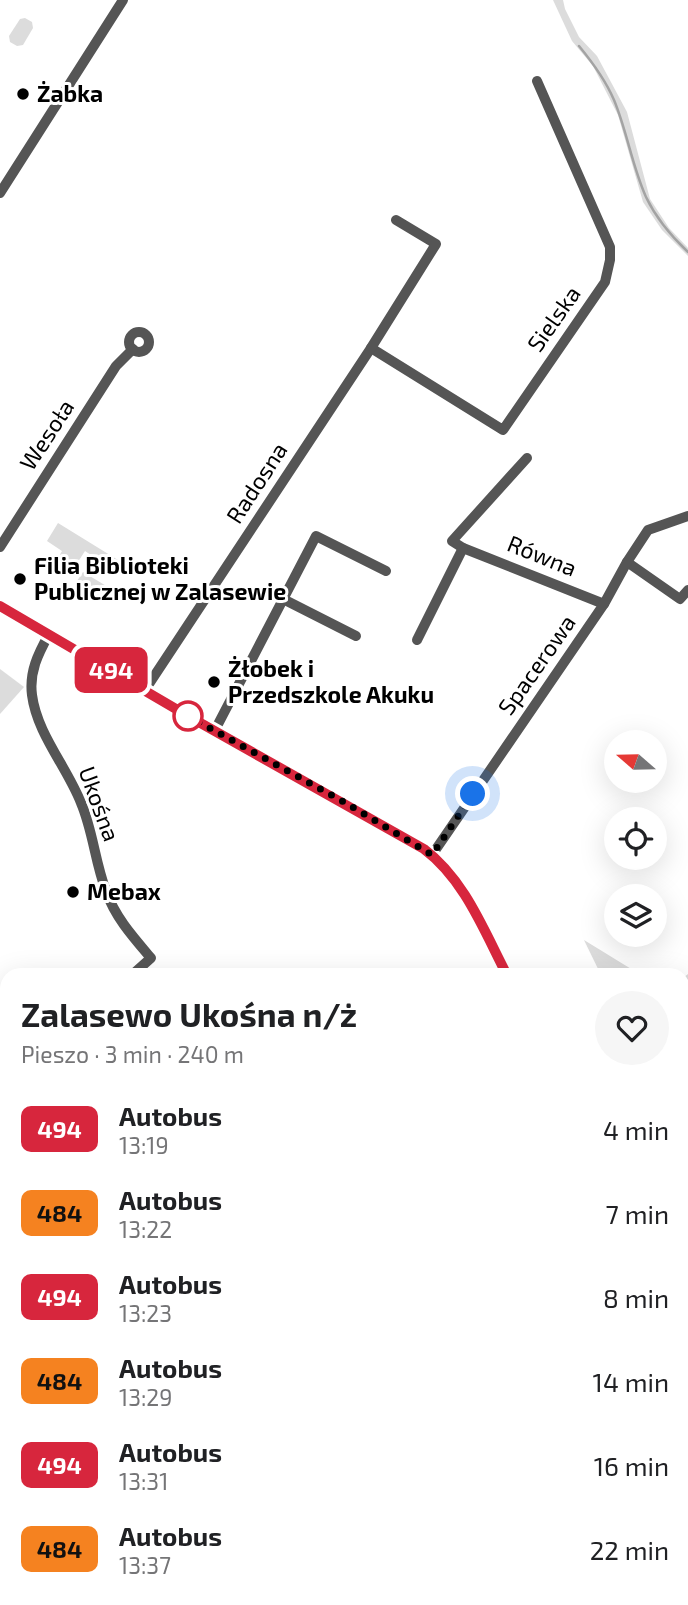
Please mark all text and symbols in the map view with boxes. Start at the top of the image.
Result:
place label: Żabka [37,79,103,107]
marker: Żabka [15,86,31,102]
street label: Sielska [521,280,586,357]
street label: Wesoła [13,394,79,475]
street label: Radosna [220,437,293,528]
street label: Równa [504,529,581,582]
place label: Filia Biblioteki Publicznej w Zalasewie [34,551,286,605]
marker: Filia Biblioteki Publicznej w Zalasewie [12,571,28,587]
street label: Spacerowa [492,609,581,720]
line badge: 494 [71,647,151,693]
place label: Żłobek i Przedszkole Akuku [228,654,434,708]
text: 494 [89,655,133,684]
marker: Żłobek i Przedszkole Akuku [206,674,222,690]
unlabelled marker [173,701,203,731]
north arrow [604,730,667,793]
map controls [604,730,667,947]
street label: Ukośna [74,762,126,845]
your location [455,776,490,811]
button: locate [604,807,667,870]
place label: Mebax [87,877,161,905]
marker: Mebax [65,884,81,900]
button: layers [604,884,667,947]
button: heart [595,991,669,1065]
text: Zalasewo Ukośna n/ż [21,994,357,1034]
text: Pieszo · 3 min · 240 m [21,1040,244,1068]
text: Autobus [119,1100,222,1131]
text: 494 [37,1114,82,1143]
text: 4 min [603,1114,669,1145]
text: 13:19 [119,1131,169,1159]
text: Autobus [119,1184,222,1215]
text: 484 [37,1198,82,1227]
text: 7 min [606,1198,669,1229]
text: 13:22 [119,1215,172,1243]
text: Autobus [119,1268,222,1299]
text: 494 [37,1282,82,1311]
text: 8 min [603,1282,669,1313]
text: 13:23 [119,1299,172,1327]
text: Autobus [119,1352,222,1383]
text: 484 [37,1366,82,1395]
text: 14 min [593,1366,669,1397]
text: 13:29 [119,1383,172,1411]
text: Autobus [119,1436,222,1467]
text: 494 [37,1450,82,1479]
text: 16 min [594,1450,669,1481]
text: 13:31 [119,1467,168,1495]
text: Autobus [119,1520,222,1551]
text: 484 [37,1534,82,1563]
text: 22 min [590,1534,669,1565]
text: 13:37 [119,1551,171,1579]

